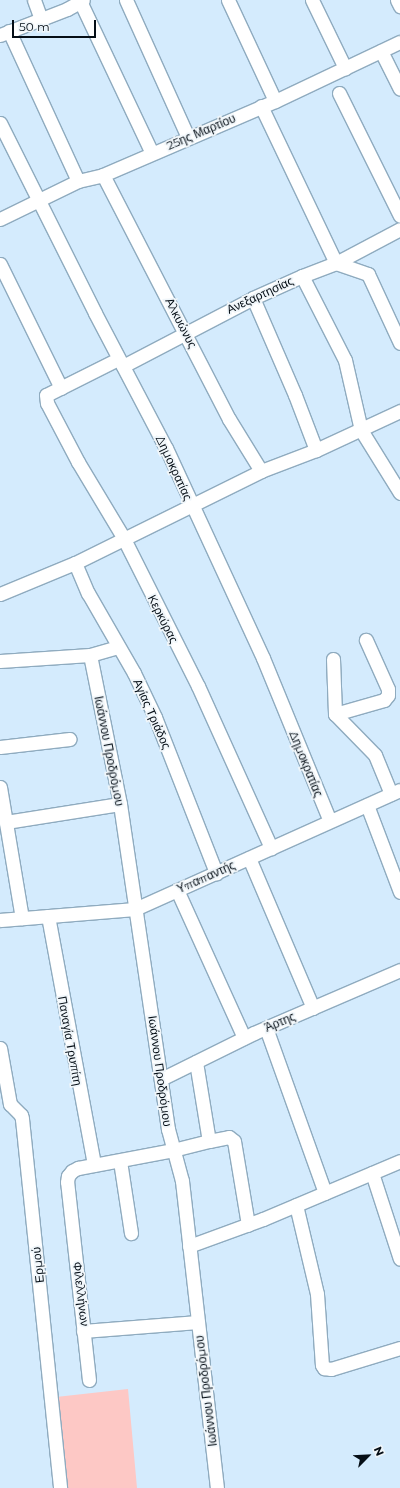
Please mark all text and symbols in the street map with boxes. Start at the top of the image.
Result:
scale bar [14,12,98,38]
text: 50 m [19,19,50,34]
street label: 25ης Μαρτίου [164,111,238,153]
street label: Ανεξαρτησίας [224,273,296,317]
street label: Αλκυώνυς [162,295,200,351]
street label: Δημοκρατίας [153,433,195,503]
street label: Κερκύρας [145,592,181,646]
street label: Αγίας Τριάδος [130,677,174,751]
street label: Ιωάννου Προδρόμου [91,695,127,807]
street label: Δημοκρατίας [286,729,326,799]
street label: Υπαπαντής [175,858,237,896]
street label: Παναγία Τρυπίτη [55,995,85,1087]
street label: Άρτης [263,1009,297,1035]
street label: Ιωάννου Προδρόμου [145,1015,175,1127]
street label: Ερμού [29,1246,47,1284]
street label: Φιλελλήνων [70,1261,92,1327]
street label: Ιωάννου Προδρόμου [192,1335,220,1447]
north arrow [348,1436,388,1476]
text: N [371,1444,387,1458]

